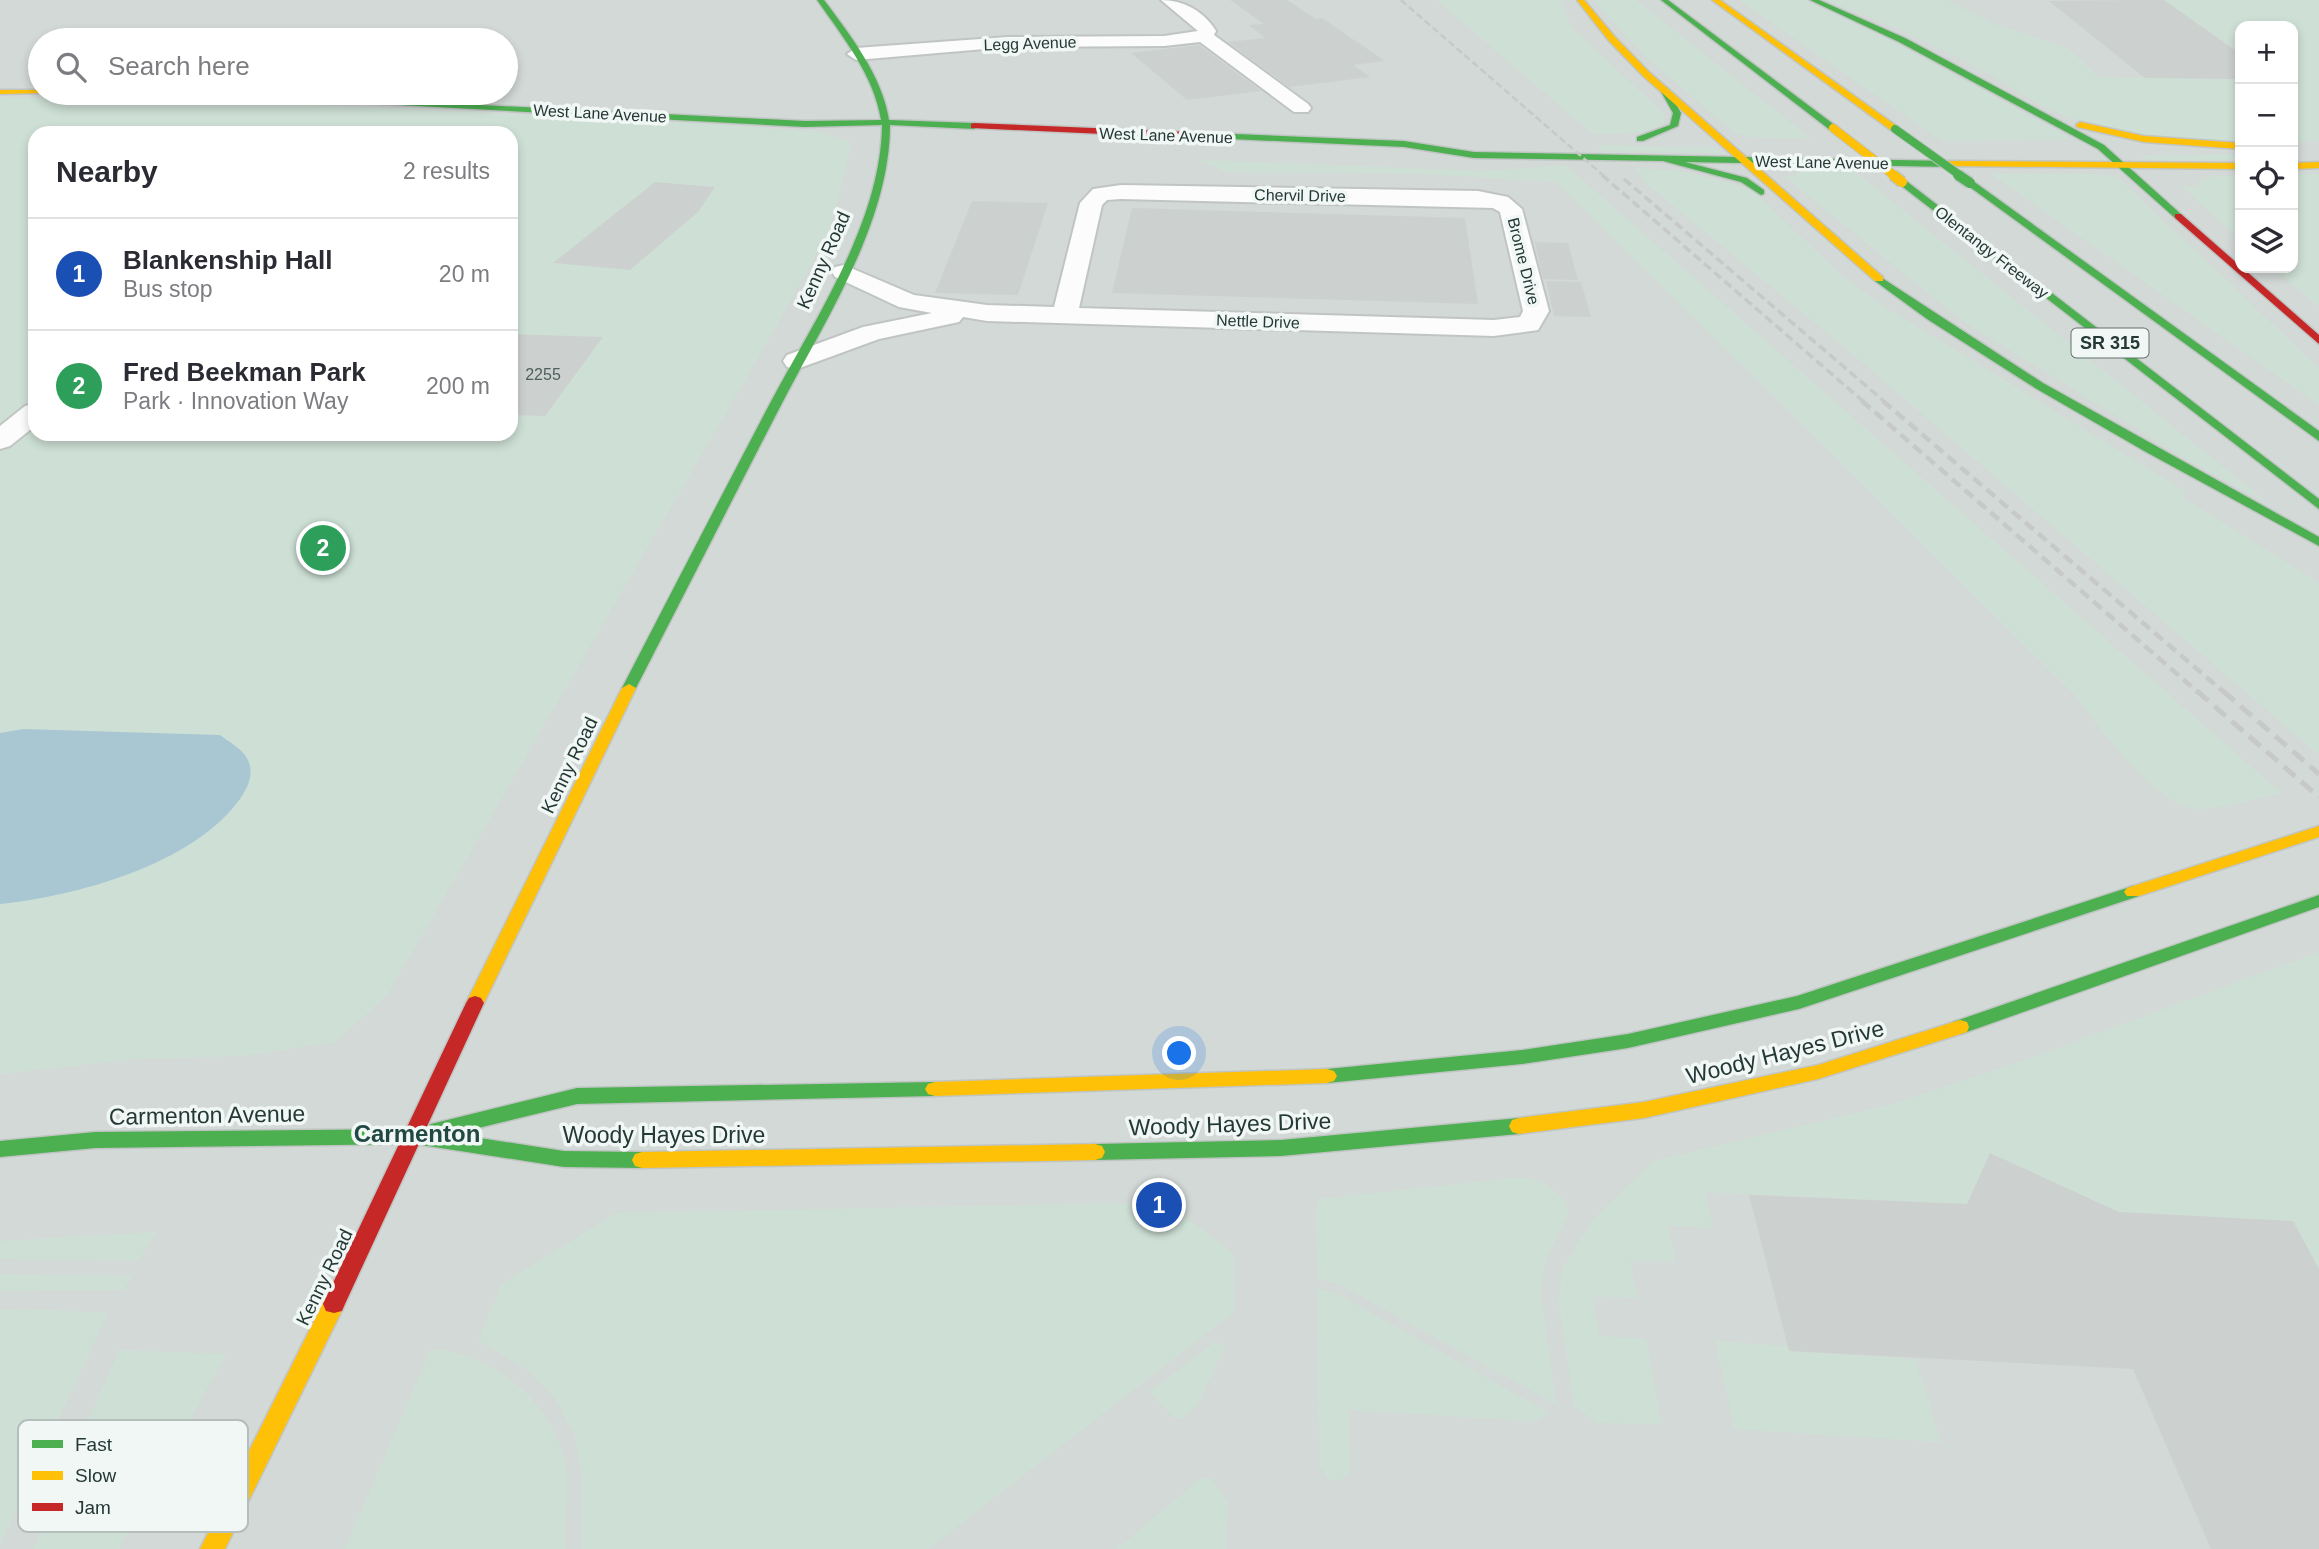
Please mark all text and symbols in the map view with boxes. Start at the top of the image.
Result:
map controls [2235,21,2298,273]
button: + [2235,21,2298,84]
search box [28,28,518,105]
street label: Legg Avenue [983,33,1077,54]
icon: search [52,48,90,86]
text: Search here [108,51,250,81]
button: − [2235,84,2298,147]
street label: West Lane Avenue [533,102,667,125]
street label: West Lane Avenue [1099,125,1233,146]
button: locate [2235,147,2298,210]
street label: West Lane Avenue [1755,153,1889,172]
text: Nearby [56,155,158,188]
text: 2 results [403,158,490,184]
street label: Chervil Drive [1254,186,1346,205]
street label: Olentangy Freeway [1932,203,2052,302]
street label: Kenny Road [793,208,854,312]
button: layers [2235,210,2298,273]
street label: Brome Drive [1505,216,1543,306]
text: Blankenship Hall [123,245,333,275]
text: 1 [73,261,85,287]
text: 20 m [439,261,490,287]
text: Bus stop [123,276,213,302]
street label: Nettle Drive [1216,312,1300,331]
road number: SR 315 [2072,328,2148,358]
text: Fred Beekman Park [123,357,366,387]
house number: 2255 [525,366,561,383]
text: 2 [73,373,85,399]
text: 200 m [426,373,490,399]
text: Park · Innovation Way [123,388,348,414]
pin: 2 [300,522,346,574]
street label: Kenny Road [537,714,602,817]
street label: Woody Hayes Drive [1683,1015,1887,1089]
your location [1162,1036,1196,1070]
street label: Carmenton Avenue [109,1100,305,1130]
street label: Woody Hayes Drive [1128,1107,1332,1141]
district label: Carmenton [354,1120,480,1147]
street label: Woody Hayes Drive [563,1122,765,1148]
pin: 1 [1136,1179,1182,1231]
street label: Kenny Road [292,1226,357,1329]
legend [18,1420,248,1532]
text: Fast [75,1434,113,1455]
text: Slow [75,1465,116,1486]
text: Jam [75,1497,111,1518]

